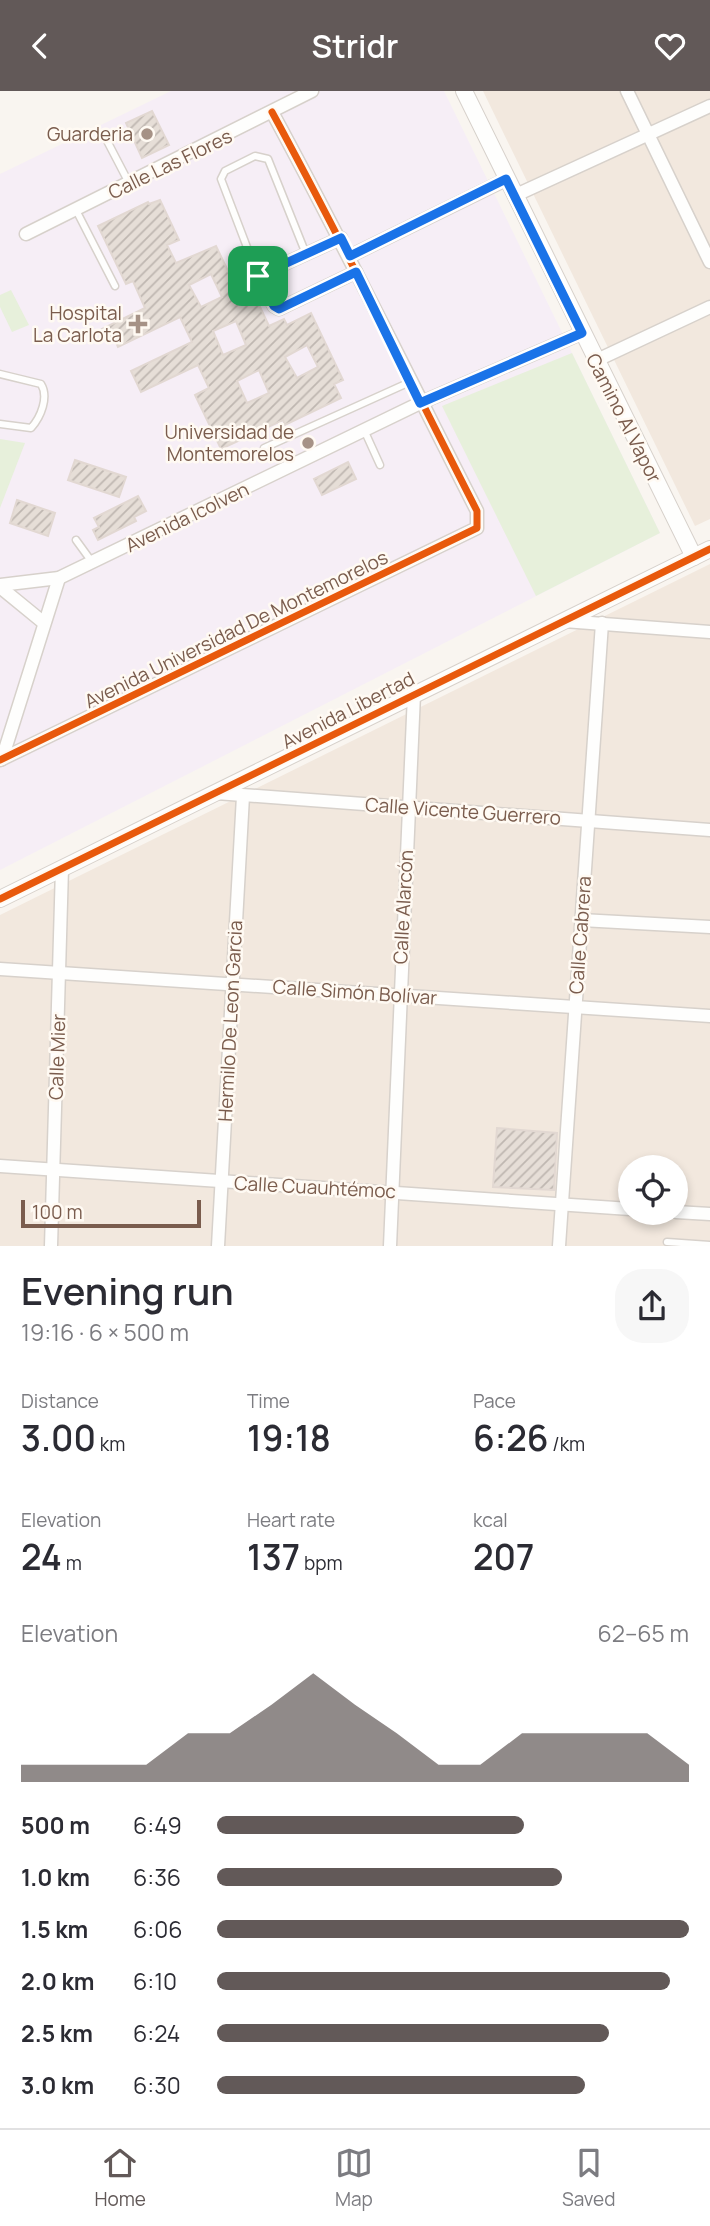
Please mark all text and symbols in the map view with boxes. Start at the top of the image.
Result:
text: Stridr [312,24,398,68]
icon: back [21,27,59,65]
icon: heart [651,27,689,65]
place label: Guarderia [47,121,133,147]
street label: Calle Las Flores [104,123,236,205]
marker: Guarderia [139,126,155,142]
pin [228,246,288,306]
icon: arrive [239,257,277,295]
place label: Hospital La Carlota [33,300,122,348]
marker: Hospital La Carlota [128,314,148,334]
street label: Camino Al Vapor [580,349,668,487]
place label: Universidad de Montemorelos [164,419,294,467]
marker: Universidad de Montemorelos [300,435,316,451]
street label: Avenida Icolven [121,476,253,558]
street label: Avenida Universidad De Montemorelos [80,544,392,714]
street label: Avenida Libertad [277,665,419,755]
street label: Calle Vicente Guerrero [364,791,562,831]
street label: Calle Alarcón [387,849,419,965]
street label: Calle Cabrera [563,875,597,995]
street label: Hermilo De Leon Garcia [212,920,248,1122]
street label: Calle Simón Bolívar [272,973,438,1011]
street label: Calle Mier [43,1013,72,1101]
map controls [618,1155,688,1225]
button: locate [618,1155,688,1225]
street label: Calle Cuauhtémoc [233,1170,397,1204]
scale bar [21,1197,201,1229]
text: 100 m [32,1199,83,1225]
text: Evening run [21,1264,234,1316]
button: share [615,1269,689,1343]
text: 19:16 · 6 × 500 m [21,1316,189,1348]
text: Distance [21,1388,99,1414]
text: Time [247,1388,290,1414]
text: Pace [473,1388,516,1414]
text: 3.00 [21,1414,96,1462]
text: 19:18 [247,1414,331,1462]
text: 6:26 [473,1414,549,1462]
text: km [96,1431,125,1457]
text: /km [549,1431,585,1457]
text: Elevation [21,1507,101,1533]
text: Heart rate [247,1507,335,1533]
text: kcal [473,1507,508,1533]
text: 24 [21,1533,62,1581]
text: 137 [247,1533,300,1581]
text: 207 [473,1533,534,1581]
text: m [62,1550,82,1576]
text: bpm [300,1550,343,1576]
text: Elevation [21,1617,118,1649]
text: 62–65 m [598,1617,689,1649]
text: 500 m [21,1809,90,1841]
text: 6:49 [133,1809,182,1841]
text: 1.0 km [21,1861,90,1893]
text: 6:36 [133,1861,181,1893]
text: 1.5 km [21,1913,88,1945]
text: 6:06 [133,1913,182,1945]
text: 2.0 km [21,1965,94,1997]
text: 6:10 [133,1965,177,1997]
text: 2.5 km [21,2017,93,2049]
text: 6:24 [133,2017,180,2049]
text: 3.0 km [21,2069,94,2101]
text: 6:30 [133,2069,181,2101]
tab: Home [95,2144,146,2212]
tab: Map [335,2144,373,2212]
tab: Saved [562,2144,615,2212]

